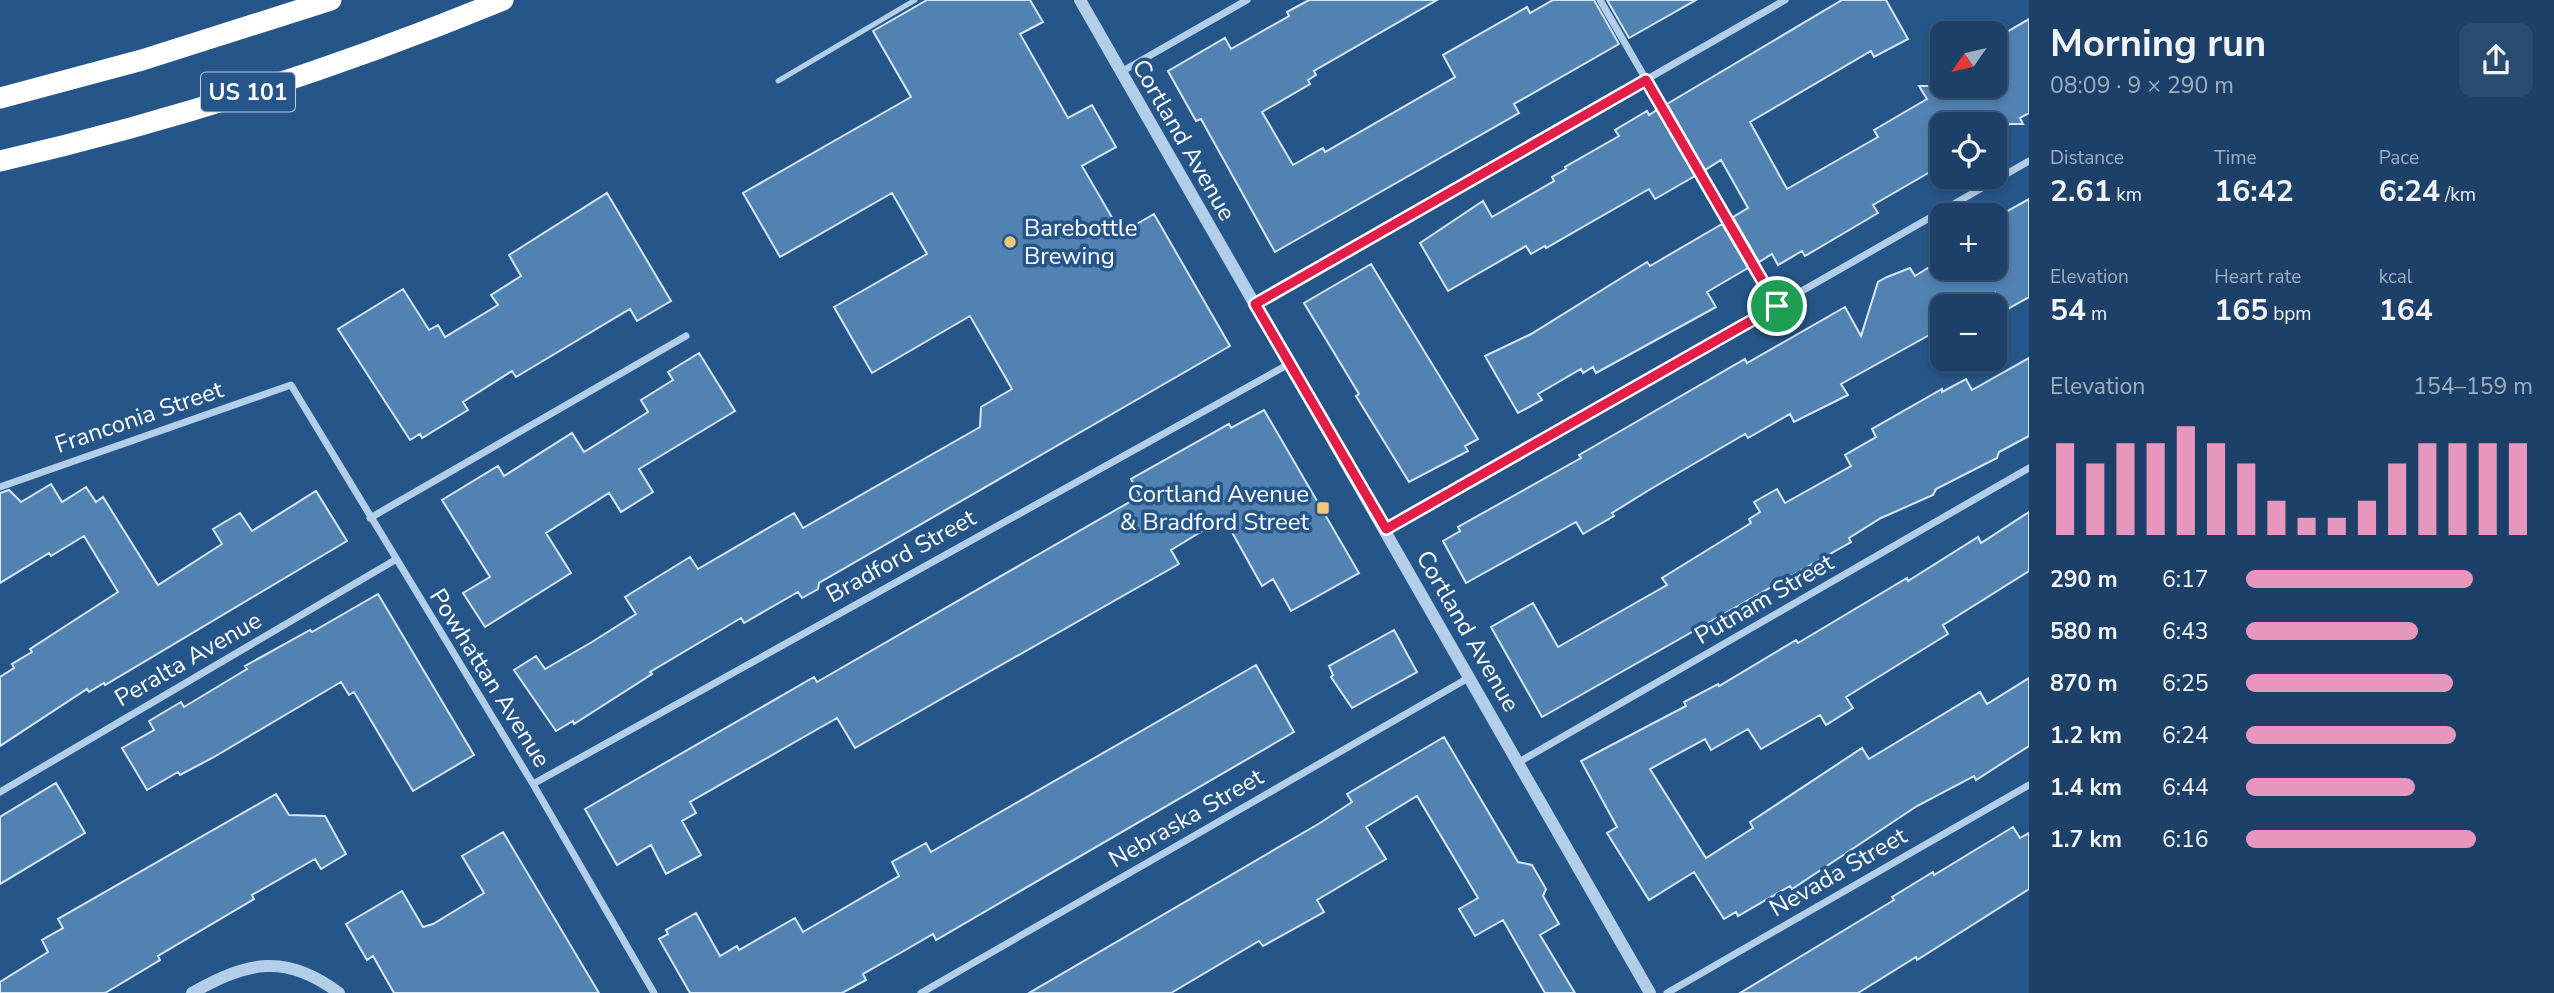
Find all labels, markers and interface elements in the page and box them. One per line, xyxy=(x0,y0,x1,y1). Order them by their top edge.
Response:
text: Morning run xyxy=(2050,18,2266,69)
north arrow xyxy=(1930,21,2007,98)
map controls xyxy=(1930,21,2007,371)
button: share xyxy=(2459,23,2533,97)
street label: Cortland Avenue xyxy=(1125,53,1243,227)
text: 08:09 · 9 × 290 m xyxy=(2050,70,2234,101)
road number: US 101 xyxy=(201,72,295,111)
button: locate xyxy=(1930,112,2007,189)
text: Distance xyxy=(2050,145,2124,171)
text: Time xyxy=(2214,145,2257,171)
text: Pace xyxy=(2379,145,2419,171)
text: 2.61 xyxy=(2050,171,2111,212)
text: 16:42 xyxy=(2214,171,2294,212)
text: 6:24 xyxy=(2379,171,2440,212)
text: km xyxy=(2111,182,2142,208)
text: /km xyxy=(2440,182,2476,208)
button: + xyxy=(1930,203,2007,280)
place label: Barebottle Brewing xyxy=(1024,212,1138,272)
marker: Barebottle Brewing xyxy=(1002,234,1018,250)
text: Elevation xyxy=(2050,264,2129,290)
text: Heart rate xyxy=(2214,264,2301,290)
text: kcal xyxy=(2379,264,2412,290)
pin xyxy=(1747,276,1807,336)
icon: arrive xyxy=(1758,287,1796,325)
text: 54 xyxy=(2050,290,2086,331)
text: 165 xyxy=(2214,290,2268,331)
text: 164 xyxy=(2379,290,2433,331)
button: − xyxy=(1930,294,2007,371)
text: m xyxy=(2086,301,2107,327)
text: bpm xyxy=(2268,301,2312,327)
text: Elevation xyxy=(2050,371,2145,402)
text: 154–159 m xyxy=(2413,371,2533,402)
street label: Franconia Street xyxy=(51,373,228,461)
place label: Cortland Avenue & Bradford Street xyxy=(1120,478,1310,538)
marker: Cortland Avenue & Bradford Street xyxy=(1315,500,1331,516)
street label: Bradford Street xyxy=(820,501,982,610)
street label: Cortland Avenue xyxy=(1409,544,1527,718)
street label: Putnam Street xyxy=(1689,546,1840,652)
text: 290 m xyxy=(2050,564,2118,595)
text: 6:17 xyxy=(2162,564,2209,595)
street label: Powhattan Avenue xyxy=(422,583,558,773)
street label: Peralta Avenue xyxy=(109,604,267,714)
text: 580 m xyxy=(2050,616,2118,647)
text: 6:43 xyxy=(2162,616,2209,647)
text: 870 m xyxy=(2050,668,2118,699)
text: 6:25 xyxy=(2162,668,2209,699)
text: 1.2 km xyxy=(2050,720,2122,751)
text: 6:24 xyxy=(2162,720,2209,751)
street label: Nebraska Street xyxy=(1103,760,1270,875)
text: 1.4 km xyxy=(2050,772,2122,803)
text: 6:44 xyxy=(2162,772,2209,803)
street label: Nevada Street xyxy=(1763,819,1913,924)
text: 1.7 km xyxy=(2050,824,2122,855)
text: 6:16 xyxy=(2162,824,2209,855)

